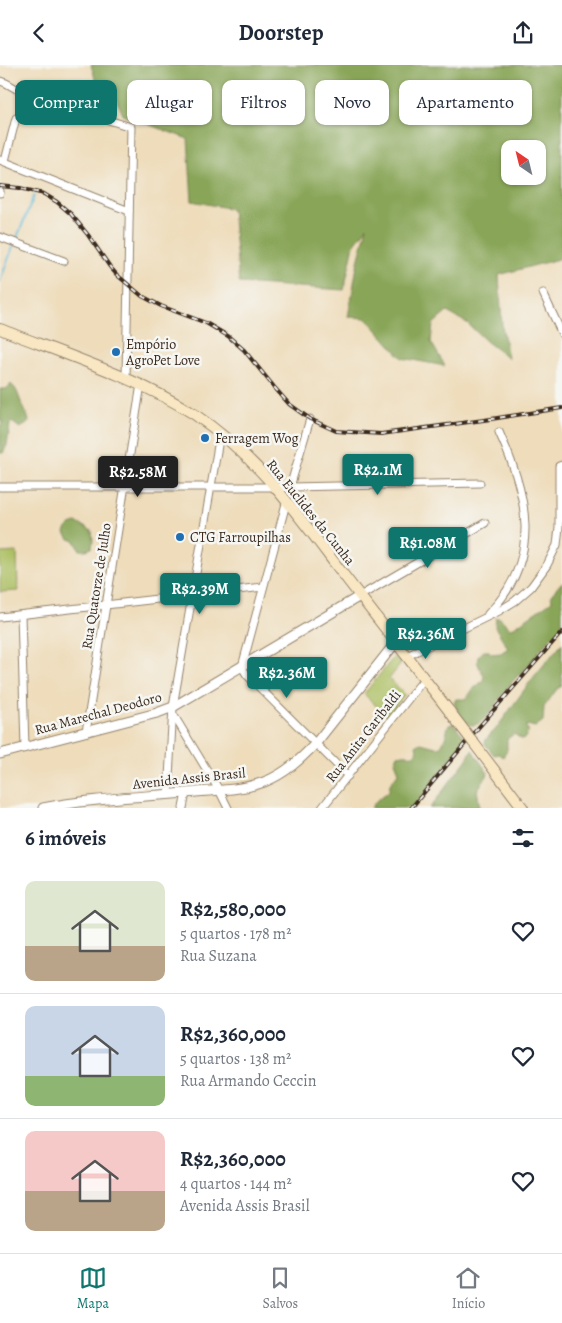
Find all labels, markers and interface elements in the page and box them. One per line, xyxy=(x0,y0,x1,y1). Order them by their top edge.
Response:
text: Doorstep xyxy=(238,18,324,48)
icon: back xyxy=(25,19,53,47)
icon: share xyxy=(509,19,537,47)
chip: Comprar xyxy=(15,80,117,125)
chip: Alugar xyxy=(127,80,212,125)
chip: Filtros xyxy=(222,80,305,125)
chip: Novo xyxy=(315,80,389,125)
chip: Apartamento xyxy=(399,80,532,125)
north arrow xyxy=(501,140,546,185)
map controls xyxy=(501,140,546,185)
place label: Empório AgroPet Love xyxy=(125,335,200,370)
marker: Empório AgroPet Love xyxy=(110,346,122,358)
place label: Ferragem Wog xyxy=(215,429,299,448)
marker: Ferragem Wog xyxy=(199,432,211,444)
pin: R$2.1M xyxy=(337,453,419,496)
pin: R$2.58M xyxy=(92,455,184,498)
street label: Rua Euclides da Cunha xyxy=(262,455,359,570)
text: R$2.1M xyxy=(353,459,403,481)
text: R$2.58M xyxy=(109,461,167,483)
street label: Rua Quatorze de Julho xyxy=(77,522,116,651)
pin: R$1.08M xyxy=(382,527,474,569)
place label: CTG Farroupilhas xyxy=(190,528,291,547)
marker: CTG Farroupilhas xyxy=(174,531,186,543)
text: R$1.08M xyxy=(399,532,457,554)
pin: R$2.39M xyxy=(154,573,246,615)
text: R$2.39M xyxy=(171,578,229,600)
pin: R$2.36M xyxy=(380,617,472,660)
text: R$2.36M xyxy=(397,623,455,645)
pin: R$2.36M xyxy=(241,657,333,699)
text: R$2.36M xyxy=(258,662,316,684)
street label: Rua Anita Garibaldi xyxy=(321,686,405,786)
street label: Rua Marechal Deodoro xyxy=(33,687,164,740)
street label: Avenida Assis Brasil xyxy=(131,763,247,794)
text: 6 imóveis xyxy=(25,824,106,852)
icon: filters xyxy=(509,824,537,852)
text: R$2,580,000 xyxy=(180,895,286,923)
icon: home xyxy=(65,901,125,961)
icon: heart xyxy=(509,917,537,945)
text: 5 quartos · 178 m² xyxy=(180,923,291,945)
text: Rua Suzana xyxy=(180,945,257,967)
text: R$2,360,000 xyxy=(180,1020,286,1048)
icon: home xyxy=(65,1026,125,1086)
icon: heart xyxy=(509,1042,537,1070)
text: 5 quartos · 138 m² xyxy=(180,1048,291,1070)
text: Rua Armando Ceccin xyxy=(180,1070,316,1092)
text: R$2,360,000 xyxy=(180,1145,286,1173)
icon: home xyxy=(65,1151,125,1211)
icon: heart xyxy=(509,1167,537,1195)
text: 4 quartos · 144 m² xyxy=(180,1173,292,1195)
text: Avenida Assis Brasil xyxy=(180,1195,310,1217)
tab: Mapa xyxy=(77,1264,109,1313)
tab: Salvos xyxy=(263,1264,298,1313)
tab: Início xyxy=(452,1264,485,1313)

